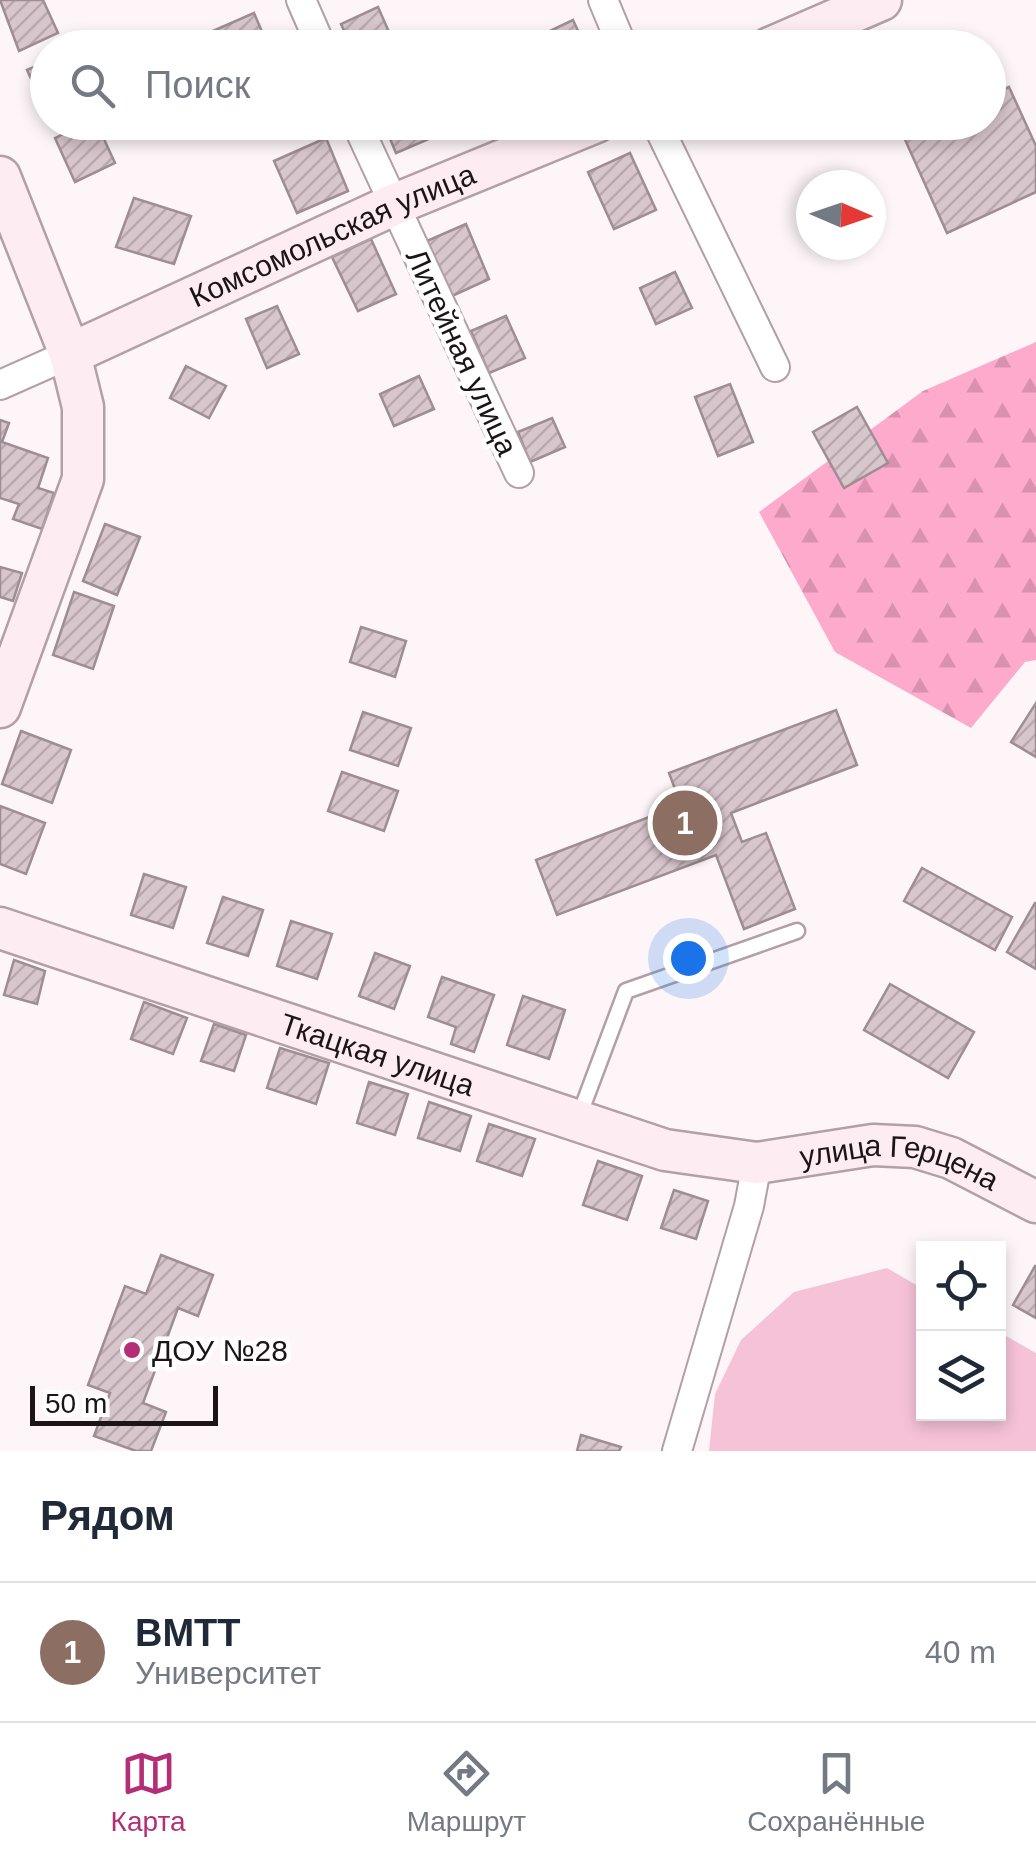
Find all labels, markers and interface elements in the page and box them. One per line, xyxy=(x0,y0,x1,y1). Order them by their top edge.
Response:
search box xyxy=(30,30,1006,140)
icon: search xyxy=(65,58,120,113)
text: Поиск xyxy=(145,64,250,106)
street label: Комсомольская улица xyxy=(184,157,480,313)
north arrow xyxy=(796,170,886,260)
street label: Литейная улица xyxy=(400,244,524,461)
pin: 1 xyxy=(652,786,718,860)
your location xyxy=(663,933,714,984)
street label: Ткацкая улица xyxy=(276,1006,479,1102)
street label: улица Герцена xyxy=(797,1128,1005,1197)
map controls xyxy=(916,1241,1006,1421)
button: locate xyxy=(916,1241,1006,1331)
button: layers xyxy=(916,1331,1006,1421)
place label: ДОУ №28 xyxy=(152,1334,288,1367)
marker: ДОУ №28 xyxy=(121,1339,143,1361)
scale bar xyxy=(30,1381,218,1426)
text: 50 m xyxy=(45,1388,107,1419)
text: Рядом xyxy=(40,1492,175,1539)
text: ВМТТ xyxy=(135,1612,241,1654)
text: 1 xyxy=(64,1634,81,1670)
text: 40 m xyxy=(925,1634,996,1670)
text: Университет xyxy=(135,1655,321,1691)
tab: Карта xyxy=(111,1746,186,1838)
tab: Маршрут xyxy=(407,1746,526,1838)
tab: Сохранённые xyxy=(747,1746,925,1838)

